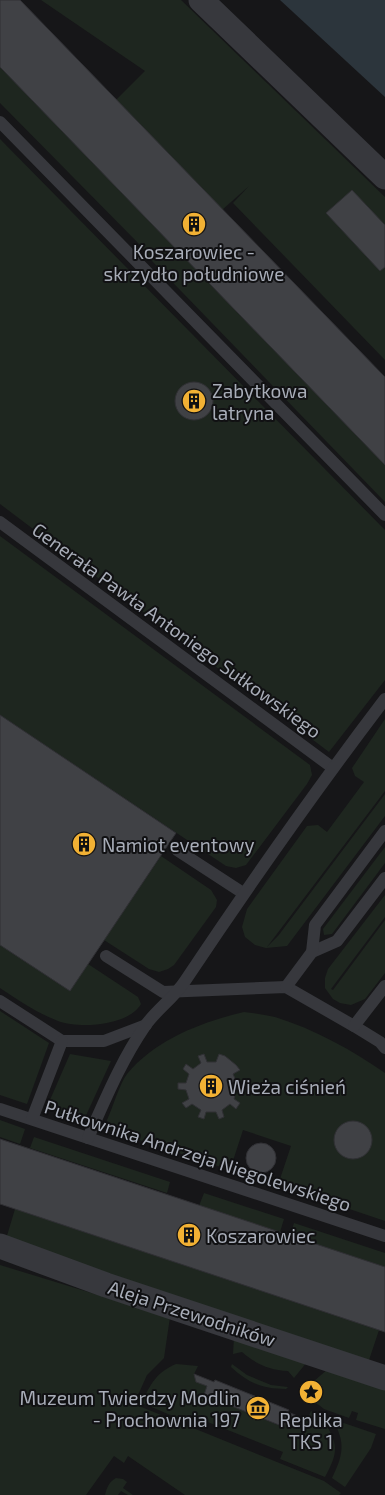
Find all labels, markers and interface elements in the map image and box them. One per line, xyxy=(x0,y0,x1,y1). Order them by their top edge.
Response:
building icon: Koszarowiec - skrzydło południowe xyxy=(181,211,207,237)
place label: Koszarowiec - skrzydło południowe xyxy=(104,240,284,285)
place label: Zabytkowa latryna xyxy=(212,379,307,424)
building icon: Zabytkowa latryna xyxy=(181,388,207,414)
street label: Generała Pawła Antoniego Sułkowskiego xyxy=(28,517,326,743)
building icon: Namiot eventowy xyxy=(71,831,97,857)
place label: Namiot eventowy xyxy=(102,833,254,856)
building icon: Wieża ciśnień xyxy=(198,1073,224,1099)
place label: Wieża ciśnień xyxy=(228,1075,346,1098)
street label: Pułkownika Andrzeja Niegolewskiego xyxy=(42,1094,354,1216)
building icon: Koszarowiec xyxy=(176,1222,202,1248)
place label: Koszarowiec xyxy=(206,1224,316,1247)
street label: Aleja Przewodników xyxy=(105,1275,279,1351)
place icon: Replika TKS 1 xyxy=(298,1379,324,1405)
place label: Muzeum Twierdzy Modlin - Prochownia 197 xyxy=(20,1386,240,1431)
museum icon: Muzeum Twierdzy Modlin - Prochownia 197 xyxy=(245,1395,271,1421)
place label: Replika TKS 1 xyxy=(279,1408,343,1453)

